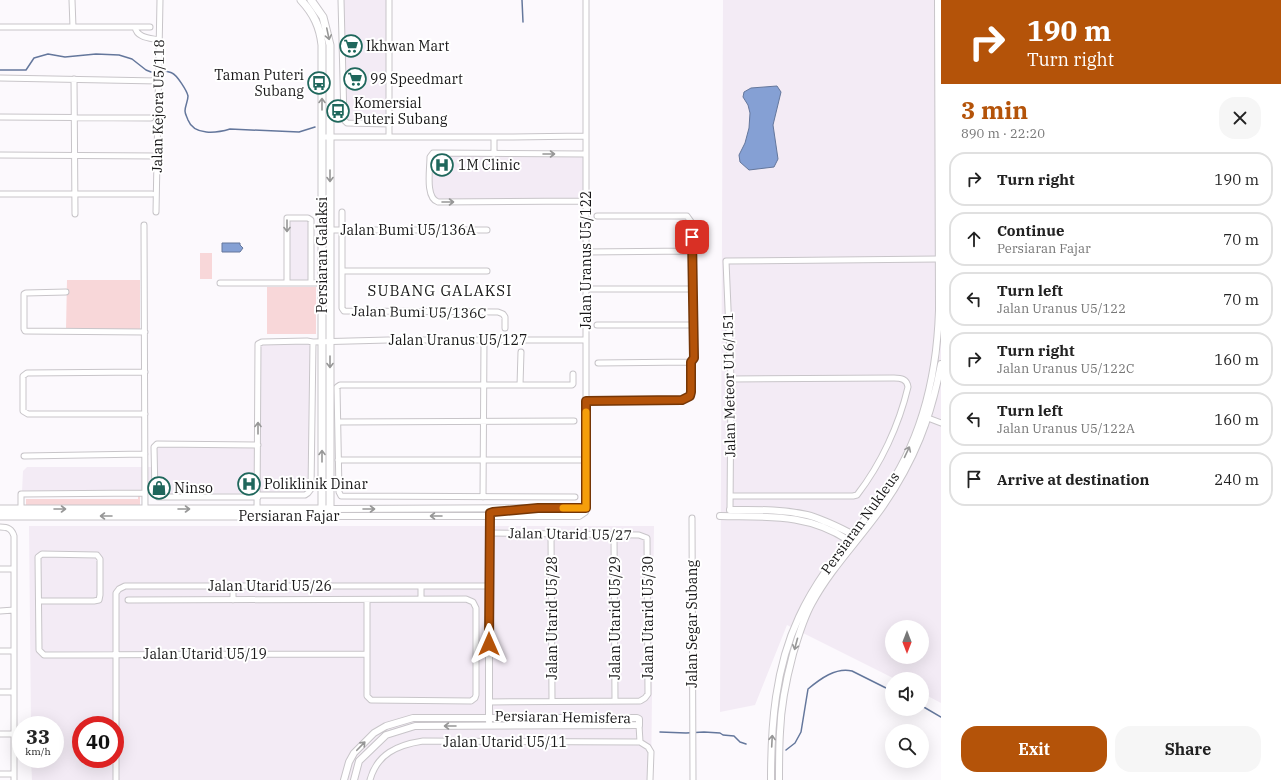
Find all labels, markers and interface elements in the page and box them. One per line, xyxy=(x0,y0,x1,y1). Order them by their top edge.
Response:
text: 190 m xyxy=(1027,12,1111,49)
icon: right xyxy=(961,16,1013,68)
one-way arrow xyxy=(325,27,333,40)
supermarket icon: Ikhwan Mart xyxy=(338,33,364,59)
place label: Ikhwan Mart xyxy=(366,37,449,55)
street label: Jalan Kejora U5/118 xyxy=(148,39,168,173)
text: Turn right xyxy=(1027,48,1114,71)
place label: Taman Puteri Subang xyxy=(214,66,304,100)
supermarket icon: 99 Speedmart xyxy=(342,66,368,92)
bus stop icon: Taman Puteri Subang xyxy=(306,70,332,96)
place label: 99 Speedmart xyxy=(370,70,463,88)
place label: Komersial Puteri Subang xyxy=(354,94,448,128)
text: 3 min xyxy=(961,94,1028,126)
button: close xyxy=(1219,97,1261,139)
one-way arrow xyxy=(318,98,326,111)
bus stop icon: Komersial Puteri Subang xyxy=(325,98,351,124)
text: 890 m · 22:20 xyxy=(961,125,1045,142)
one-way arrow xyxy=(542,150,555,158)
hospital icon: 1M Clinic xyxy=(429,152,455,178)
place label: 1M Clinic xyxy=(458,156,520,174)
icon: right xyxy=(963,168,985,190)
one-way arrow xyxy=(326,169,334,182)
text: Turn right xyxy=(997,170,1075,189)
text: 190 m xyxy=(1214,170,1259,189)
street label: Jalan Uranus U5/122 xyxy=(577,191,595,329)
street label: Persiaran Galaksi xyxy=(313,197,331,313)
one-way arrow xyxy=(441,198,454,206)
one-way arrow xyxy=(283,219,291,232)
pin xyxy=(675,220,709,254)
street label: Jalan Bumi U5/136A xyxy=(340,221,476,239)
text: Continue xyxy=(997,221,1064,240)
icon: arrive xyxy=(681,226,703,248)
icon: ahead xyxy=(963,228,985,250)
text: 70 m xyxy=(1223,230,1259,249)
text: Persiaran Fajar xyxy=(997,240,1091,257)
district label: SUBANG GALAKSI xyxy=(368,281,512,300)
text: Turn left xyxy=(997,281,1063,300)
icon: left xyxy=(963,288,985,310)
text: 70 m xyxy=(1223,290,1259,309)
text: Jalan Uranus U5/122 xyxy=(997,300,1126,317)
street label: Jalan Bumi U5/136C xyxy=(351,302,487,322)
street label: Jalan Meteor U16/151 xyxy=(719,312,739,458)
street label: Jalan Uranus U5/127 xyxy=(389,331,527,349)
text: Turn right xyxy=(997,341,1075,360)
icon: right xyxy=(963,348,985,370)
text: 160 m xyxy=(1214,350,1259,369)
one-way arrow xyxy=(326,355,334,368)
text: Jalan Uranus U5/122C xyxy=(997,360,1134,377)
text: Turn left xyxy=(997,401,1063,420)
icon: left xyxy=(963,408,985,430)
text: 160 m xyxy=(1214,410,1259,429)
text: Jalan Uranus U5/122A xyxy=(997,420,1135,437)
one-way arrow xyxy=(254,422,262,435)
one-way arrow xyxy=(904,446,911,458)
one-way arrow xyxy=(318,450,326,463)
street label: Persiaran Nukleus xyxy=(817,468,903,578)
icon: arrive xyxy=(963,468,985,490)
text: Arrive at destination xyxy=(997,470,1149,489)
text: 240 m xyxy=(1214,470,1259,489)
hospital icon: Poliklinik Dinar xyxy=(236,471,262,497)
shop icon: Ninso xyxy=(146,475,172,501)
place label: Poliklinik Dinar xyxy=(264,475,368,493)
place label: Ninso xyxy=(174,479,213,497)
one-way arrow xyxy=(53,505,66,513)
one-way arrow xyxy=(177,505,190,513)
one-way arrow xyxy=(362,505,375,513)
street label: Persiaran Fajar xyxy=(238,507,340,525)
one-way arrow xyxy=(100,512,113,520)
one-way arrow xyxy=(430,512,443,520)
street label: Jalan Utarid U5/27 xyxy=(508,524,632,544)
street label: Jalan Utarid U5/28 xyxy=(543,556,561,680)
street label: Jalan Utarid U5/29 xyxy=(606,556,624,680)
street label: Jalan Utarid U5/30 xyxy=(639,556,657,680)
street label: Jalan Segar Subang xyxy=(683,560,701,688)
street label: Jalan Utarid U5/26 xyxy=(208,577,332,595)
north arrow xyxy=(885,620,929,664)
map controls xyxy=(885,620,929,768)
position arrow xyxy=(468,623,510,665)
one-way arrow xyxy=(792,637,799,650)
street label: Jalan Utarid U5/19 xyxy=(143,645,267,663)
button: sound xyxy=(885,672,929,716)
street label: Persiaran Hemisfera xyxy=(495,707,632,727)
speed limit sign: 40 xyxy=(72,716,124,768)
one-way arrow xyxy=(444,722,457,730)
text: 33 xyxy=(26,723,50,750)
button: search xyxy=(885,724,929,768)
button: Exit xyxy=(961,726,1107,772)
button: Share xyxy=(1115,726,1261,772)
street label: Jalan Utarid U5/11 xyxy=(443,733,567,751)
one-way arrow xyxy=(768,735,775,748)
one-way arrow xyxy=(357,741,366,751)
text: km/h xyxy=(25,745,51,758)

